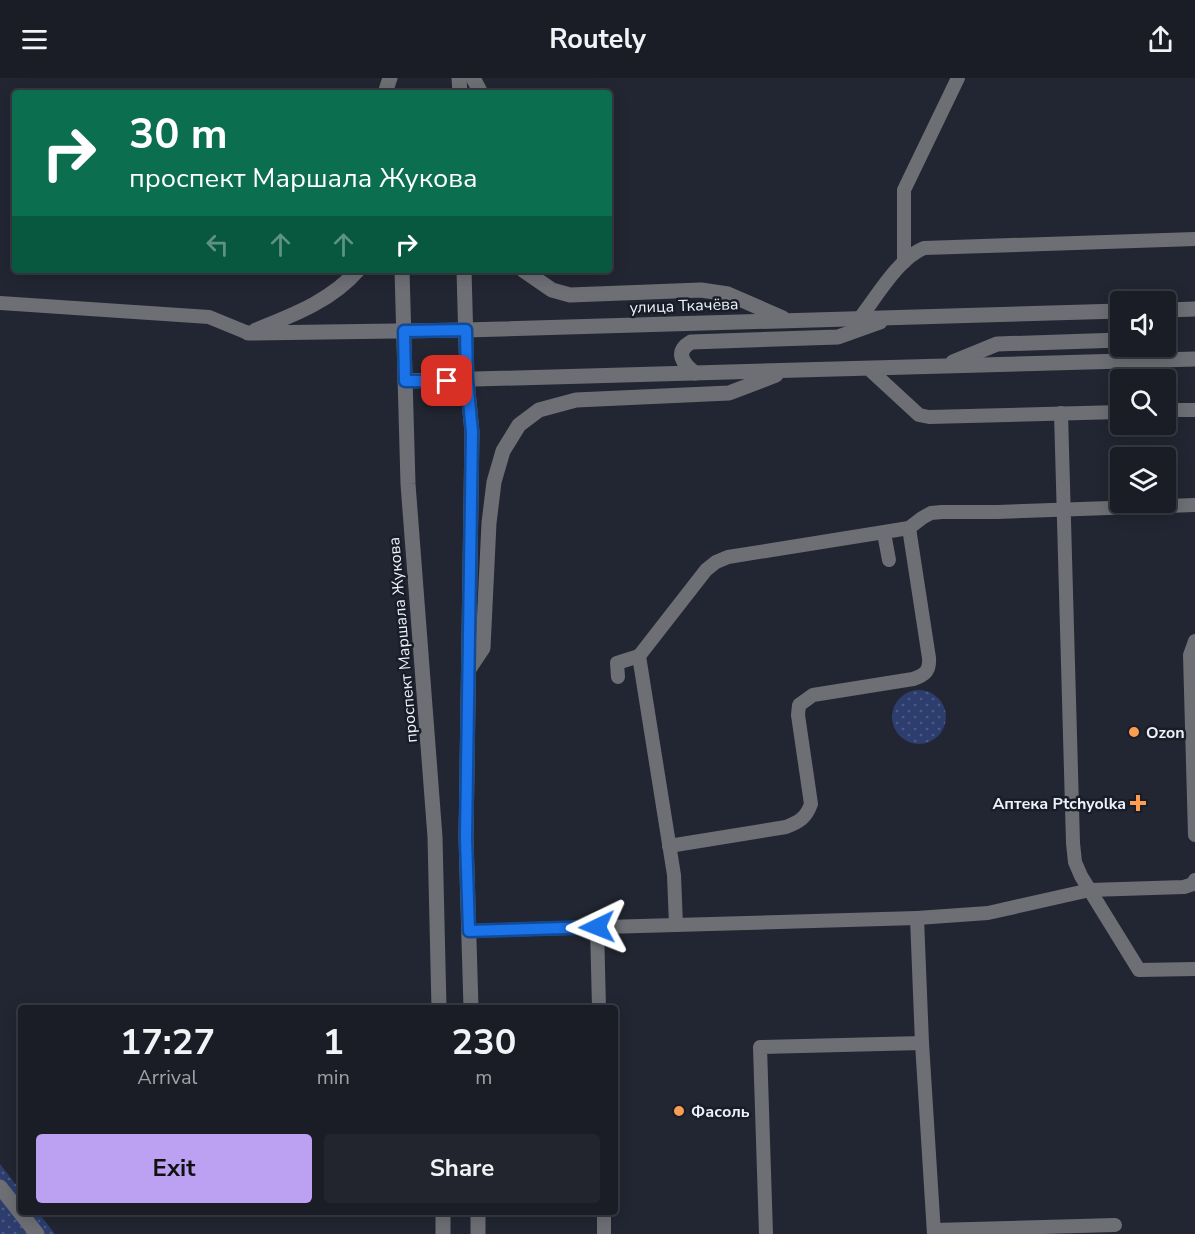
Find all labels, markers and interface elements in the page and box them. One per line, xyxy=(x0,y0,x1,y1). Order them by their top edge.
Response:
text: Routely xyxy=(549,21,646,58)
icon: menu xyxy=(18,23,51,56)
icon: share xyxy=(1144,23,1177,56)
text: 30 m xyxy=(129,106,228,163)
icon: right xyxy=(30,114,108,192)
text: проспект Маршала Жукова xyxy=(129,160,478,197)
icon: left xyxy=(201,228,234,261)
icon: ahead xyxy=(264,228,297,261)
icon: ahead xyxy=(327,228,360,261)
icon: right xyxy=(390,228,423,261)
map controls xyxy=(1110,291,1176,513)
button: sound xyxy=(1110,291,1176,357)
street label: улица Ткачёва xyxy=(629,293,739,319)
pin xyxy=(421,355,472,406)
icon: arrive xyxy=(430,364,463,397)
button: search xyxy=(1110,369,1176,435)
button: layers xyxy=(1110,447,1176,513)
street label: проспект Маршала Жукова xyxy=(383,536,423,744)
place label: Ozon xyxy=(1146,722,1185,744)
marker: Ozon xyxy=(1127,725,1141,739)
place label: Аптека Ptchyolka xyxy=(992,793,1126,815)
marker: Аптека Ptchyolka xyxy=(1131,796,1145,810)
position arrow xyxy=(565,895,629,959)
text: 17:27 xyxy=(120,1018,215,1067)
text: 1 xyxy=(322,1018,344,1067)
text: 230 xyxy=(451,1018,516,1067)
text: Arrival xyxy=(137,1064,197,1091)
text: min xyxy=(317,1064,350,1091)
text: m xyxy=(475,1064,492,1091)
place label: Фасоль xyxy=(691,1101,750,1123)
marker: Фасоль xyxy=(672,1104,686,1118)
button: Exit xyxy=(36,1134,312,1203)
button: Share xyxy=(324,1134,600,1203)

